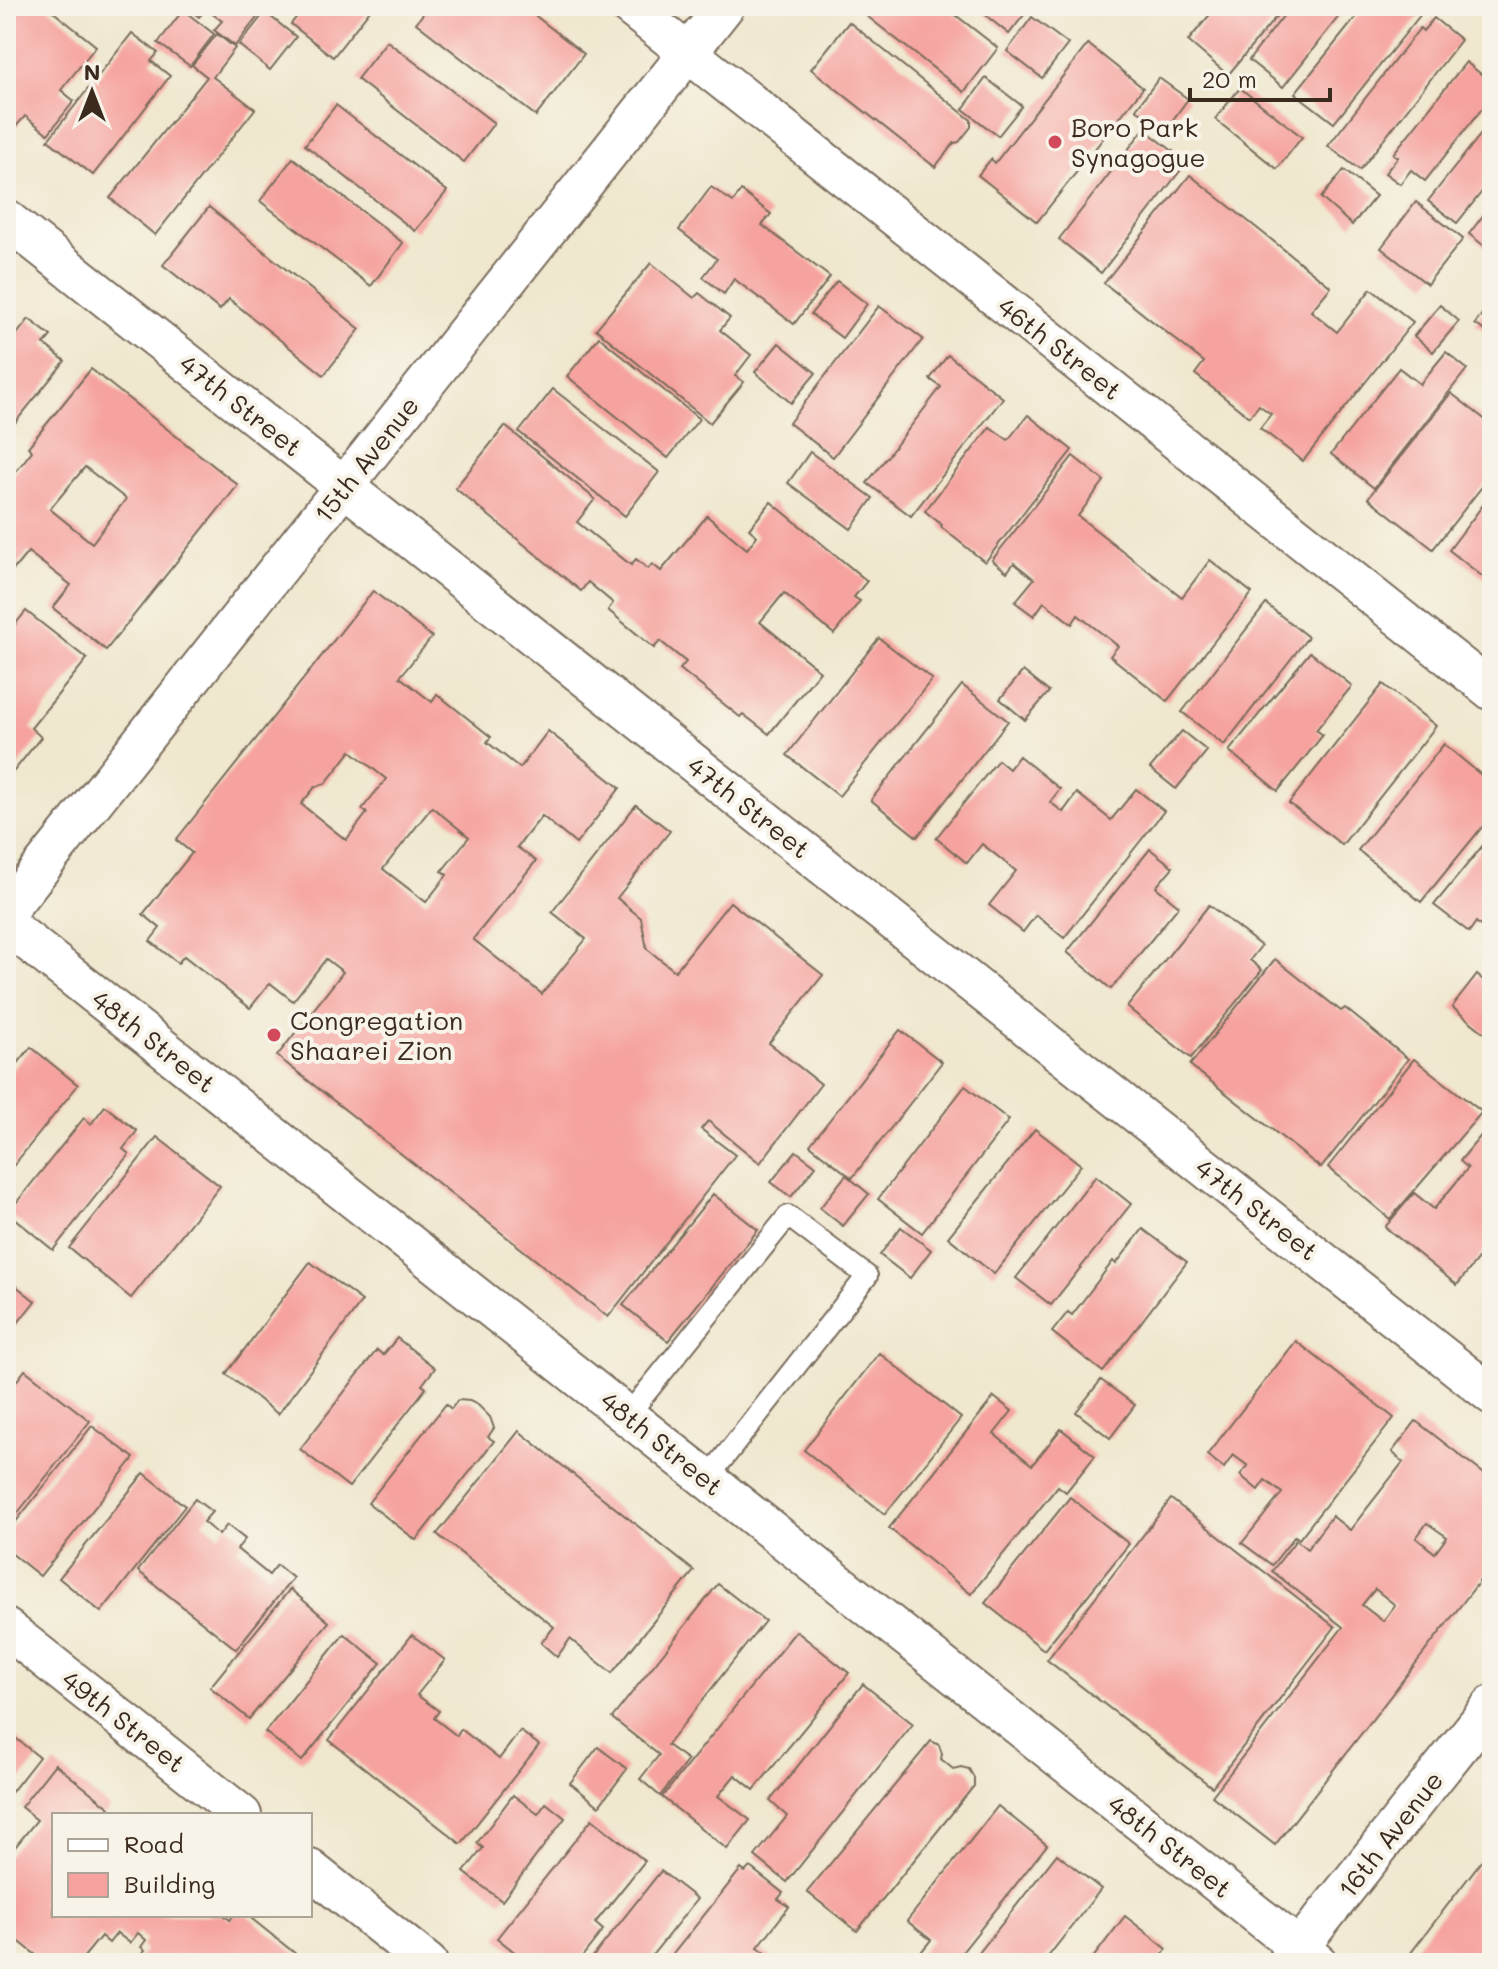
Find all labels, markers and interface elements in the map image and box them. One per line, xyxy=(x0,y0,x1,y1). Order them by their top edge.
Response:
north arrow xyxy=(52,52,132,132)
scale bar xyxy=(1190,52,1330,102)
text: N xyxy=(84,57,100,86)
text: 20 m xyxy=(1202,63,1257,94)
place label: Boro Park Synagogue xyxy=(1071,110,1206,174)
marker: Boro Park Synagogue xyxy=(1046,133,1064,151)
street label: 46th Street xyxy=(991,289,1129,407)
street label: 47th Street xyxy=(173,346,309,464)
street label: 15th Avenue xyxy=(306,389,426,529)
street label: 47th Street xyxy=(681,748,817,866)
street label: 48th Street xyxy=(85,982,223,1100)
place label: Congregation Shaarei Zion xyxy=(290,1003,463,1067)
marker: Congregation Shaarei Zion xyxy=(265,1026,283,1044)
street label: 47th Street xyxy=(1189,1150,1325,1268)
street label: 48th Street xyxy=(594,1383,730,1503)
street label: 49th Street xyxy=(55,1662,193,1780)
street label: 16th Avenue xyxy=(1330,1764,1450,1904)
street label: 48th Street xyxy=(1101,1787,1239,1905)
legend xyxy=(52,1813,312,1917)
text: Road xyxy=(124,1828,184,1859)
text: Building xyxy=(124,1868,215,1899)

